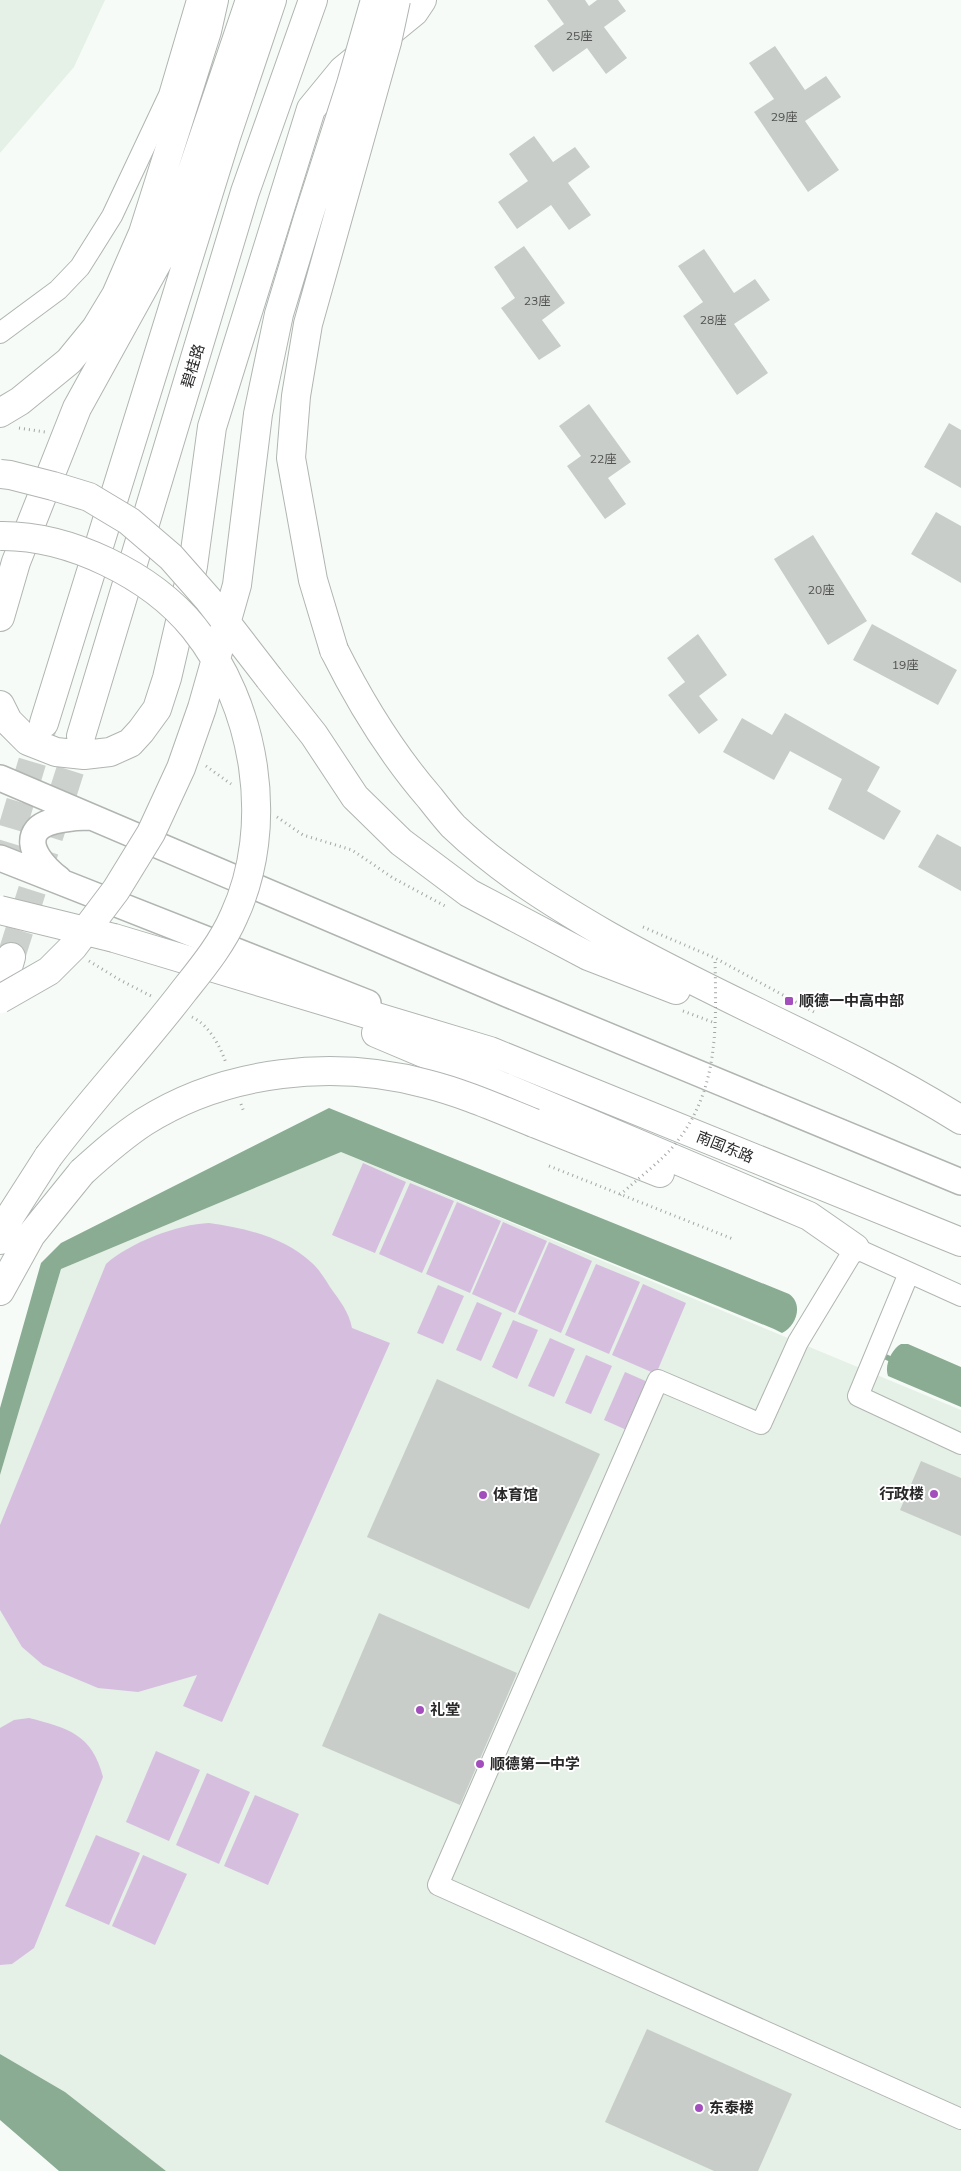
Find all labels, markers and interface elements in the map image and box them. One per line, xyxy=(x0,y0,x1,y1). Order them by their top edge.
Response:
house number: 25座 xyxy=(566,28,592,43)
house number: 29座 xyxy=(771,109,797,124)
house number: 23座 xyxy=(524,293,550,308)
house number: 28座 xyxy=(700,312,726,327)
street label: 碧桂路 xyxy=(177,342,208,390)
house number: 22座 xyxy=(590,451,616,466)
house number: 20座 xyxy=(808,582,834,597)
house number: 19座 xyxy=(892,657,918,672)
place label: 顺德一中高中部 xyxy=(799,991,904,1010)
marker: 顺德一中高中部 xyxy=(783,995,795,1007)
street label: 南国东路 xyxy=(694,1126,757,1167)
place label: 行政楼 xyxy=(879,1484,924,1503)
place label: 体育馆 xyxy=(493,1485,538,1504)
marker: 行政楼 xyxy=(928,1488,940,1500)
marker: 体育馆 xyxy=(477,1489,489,1501)
place label: 礼堂 xyxy=(430,1700,460,1719)
marker: 礼堂 xyxy=(414,1704,426,1716)
place label: 顺德第一中学 xyxy=(490,1754,580,1773)
marker: 顺德第一中学 xyxy=(474,1758,486,1770)
place label: 东泰楼 xyxy=(709,2098,754,2117)
marker: 东泰楼 xyxy=(693,2102,705,2114)

